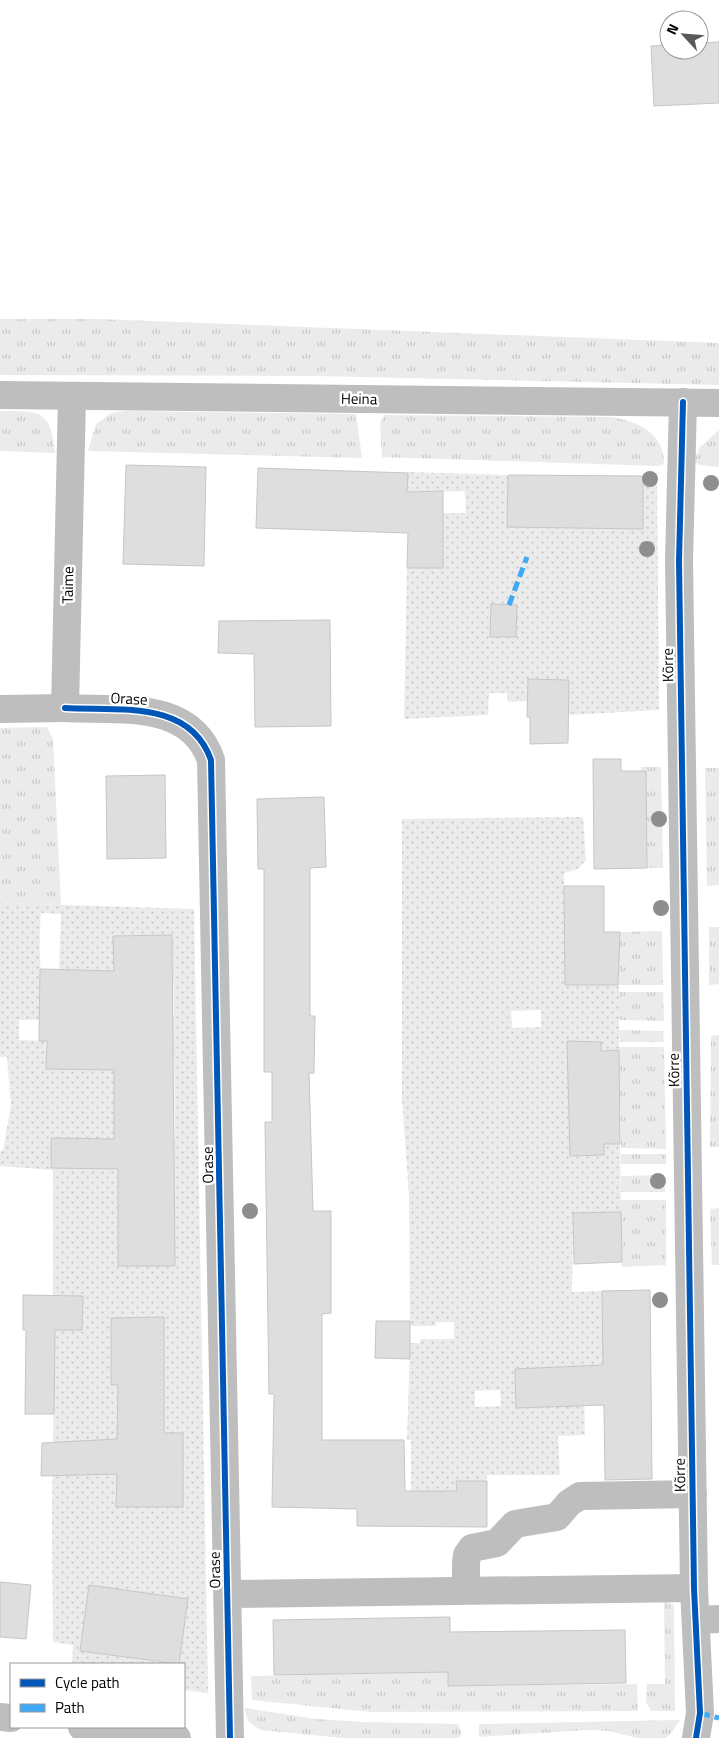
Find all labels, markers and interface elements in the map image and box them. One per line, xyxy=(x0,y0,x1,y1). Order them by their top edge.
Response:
north arrow xyxy=(659,10,709,60)
text: N xyxy=(660,20,683,38)
street label: Heina xyxy=(341,387,378,410)
street label: Taime xyxy=(56,566,79,604)
street label: Kõrre xyxy=(656,648,679,682)
street label: Orase xyxy=(110,686,148,711)
street label: Kõrre xyxy=(662,1053,685,1087)
street label: Orase xyxy=(196,1146,219,1184)
street label: Kõrre xyxy=(668,1458,691,1492)
street label: Orase xyxy=(203,1551,226,1589)
legend xyxy=(10,1663,185,1728)
text: Cycle path xyxy=(55,1671,120,1694)
text: Path xyxy=(55,1696,85,1719)

